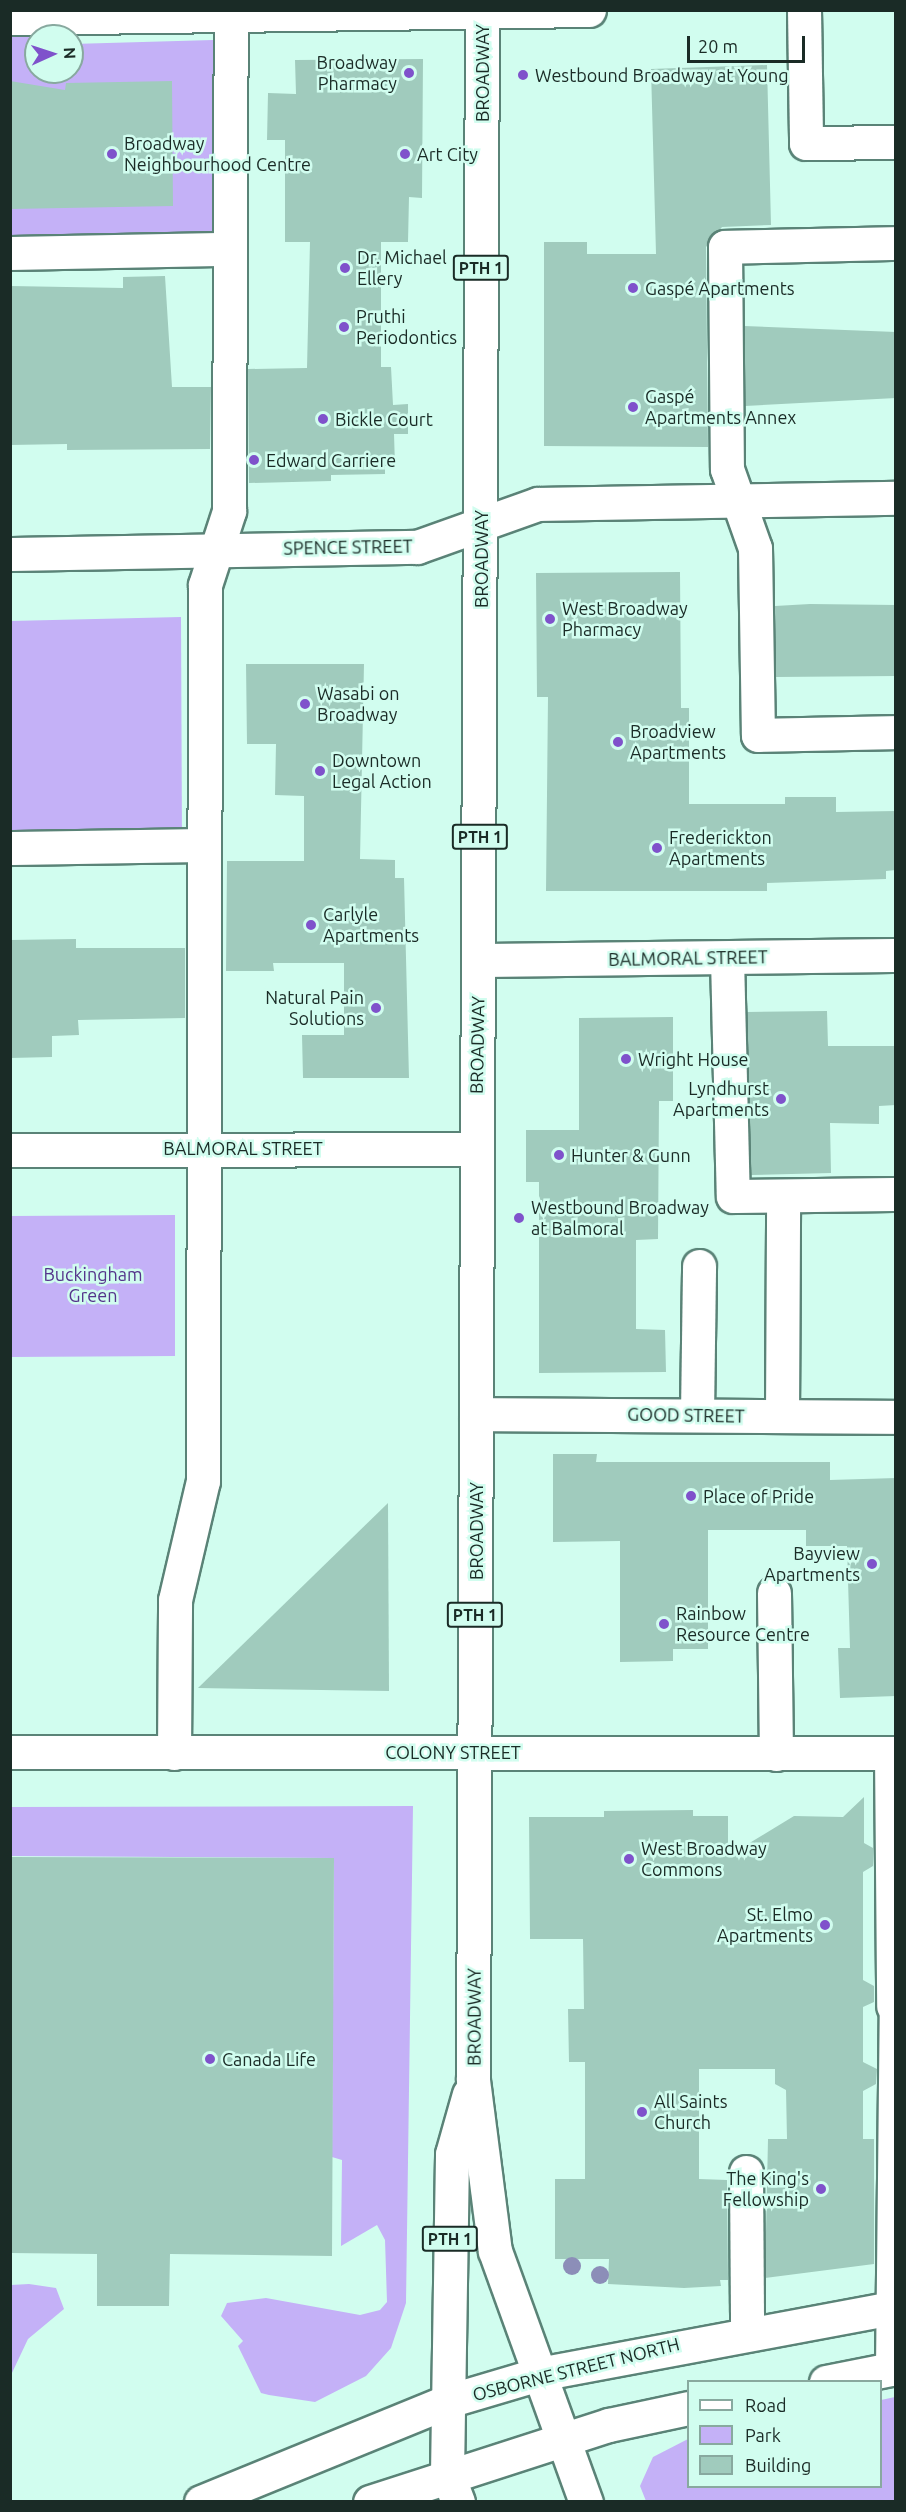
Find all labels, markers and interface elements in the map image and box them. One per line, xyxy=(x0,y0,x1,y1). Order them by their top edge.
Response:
north arrow xyxy=(24,24,84,84)
street label: BROADWAY xyxy=(471,24,493,122)
scale bar xyxy=(690,24,808,62)
text: 20 m xyxy=(698,36,738,56)
text: N xyxy=(61,47,79,60)
place label: Broadway Pharmacy xyxy=(317,52,397,94)
place label: Westbound Broadway at Young xyxy=(535,64,789,86)
marker: Broadway Pharmacy xyxy=(402,66,416,80)
marker: Westbound Broadway at Young xyxy=(516,68,530,82)
place label: Broadway Neighbourhood Centre xyxy=(124,133,311,176)
place label: Art City xyxy=(417,143,478,165)
marker: Broadway Neighbourhood Centre xyxy=(105,147,119,161)
marker: Art City xyxy=(398,147,412,161)
place label: Dr. Michael Ellery xyxy=(357,247,447,290)
road number: PTH 1 xyxy=(452,255,510,281)
marker: Dr. Michael Ellery xyxy=(338,261,352,275)
place label: Gaspé Apartments xyxy=(645,277,795,299)
marker: Gaspé Apartments xyxy=(626,281,640,295)
place label: Pruthi Periodontics xyxy=(356,306,457,348)
marker: Pruthi Periodontics xyxy=(337,320,351,334)
place label: Gaspé Apartments Annex xyxy=(645,386,796,428)
marker: Gaspé Apartments Annex xyxy=(626,400,640,414)
place label: Bickle Court xyxy=(335,408,433,430)
marker: Bickle Court xyxy=(316,412,330,426)
place label: Edward Carriere xyxy=(266,449,396,471)
marker: Edward Carriere xyxy=(247,453,261,467)
street label: BROADWAY xyxy=(470,510,492,608)
street label: SPENCE STREET xyxy=(283,535,413,559)
place label: West Broadway Pharmacy xyxy=(562,598,688,640)
marker: West Broadway Pharmacy xyxy=(543,612,557,626)
place label: Wasabi on Broadway xyxy=(317,683,399,726)
marker: Wasabi on Broadway xyxy=(298,697,312,711)
place label: Broadview Apartments xyxy=(630,721,726,764)
marker: Broadview Apartments xyxy=(611,735,625,749)
place label: Downtown Legal Action xyxy=(332,750,432,792)
marker: Downtown Legal Action xyxy=(313,764,327,778)
road number: PTH 1 xyxy=(452,824,508,850)
place label: Frederickton Apartments xyxy=(669,827,772,870)
marker: Frederickton Apartments xyxy=(650,841,664,855)
place label: Carlyle Apartments xyxy=(323,904,419,946)
marker: Carlyle Apartments xyxy=(304,918,318,932)
street label: BALMORAL STREET xyxy=(608,946,768,970)
place label: Natural Pain Solutions xyxy=(265,987,364,1030)
street label: BROADWAY xyxy=(465,996,489,1094)
marker: Natural Pain Solutions xyxy=(369,1001,383,1015)
place label: Wright House xyxy=(638,1048,749,1070)
marker: Wright House xyxy=(619,1052,633,1066)
place label: Lyndhurst Apartments xyxy=(673,1078,769,1120)
marker: Lyndhurst Apartments xyxy=(774,1092,788,1106)
street label: BALMORAL STREET xyxy=(163,1137,323,1159)
place label: Hunter & Gunn xyxy=(571,1144,691,1166)
marker: Hunter & Gunn xyxy=(552,1148,566,1162)
place label: Westbound Broadway at Balmoral xyxy=(531,1197,709,1240)
marker: Westbound Broadway at Balmoral xyxy=(512,1211,526,1225)
park label: Buckingham Green xyxy=(43,1264,143,1306)
street label: GOOD STREET xyxy=(627,1403,745,1427)
street label: BROADWAY xyxy=(465,1482,487,1580)
place label: Place of Pride xyxy=(703,1485,814,1507)
marker: Place of Pride xyxy=(684,1489,698,1503)
place label: Bayview Apartments xyxy=(764,1543,860,1586)
marker: Bayview Apartments xyxy=(865,1557,879,1571)
road number: PTH 1 xyxy=(446,1602,504,1628)
place label: Rainbow Resource Centre xyxy=(676,1603,810,1646)
marker: Rainbow Resource Centre xyxy=(657,1617,671,1631)
street label: COLONY STREET xyxy=(385,1741,521,1763)
place label: West Broadway Commons xyxy=(641,1838,767,1880)
marker: West Broadway Commons xyxy=(622,1852,636,1866)
place label: St. Elmo Apartments xyxy=(717,1904,813,1946)
marker: St. Elmo Apartments xyxy=(818,1918,832,1932)
street label: BROADWAY xyxy=(463,1968,485,2066)
place label: Canada Life xyxy=(222,2048,316,2070)
marker: Canada Life xyxy=(203,2052,217,2066)
place label: All Saints Church xyxy=(654,2091,727,2134)
marker: All Saints Church xyxy=(635,2105,649,2119)
place label: The King's Fellowship xyxy=(723,2168,809,2210)
marker: The King's Fellowship xyxy=(814,2182,828,2196)
road number: PTH 1 xyxy=(422,2226,478,2252)
street label: OSBORNE STREET NORTH xyxy=(470,2333,682,2405)
legend xyxy=(687,2380,882,2488)
text: Road xyxy=(745,2395,787,2415)
text: Park xyxy=(745,2425,781,2445)
text: Building xyxy=(745,2455,811,2475)

